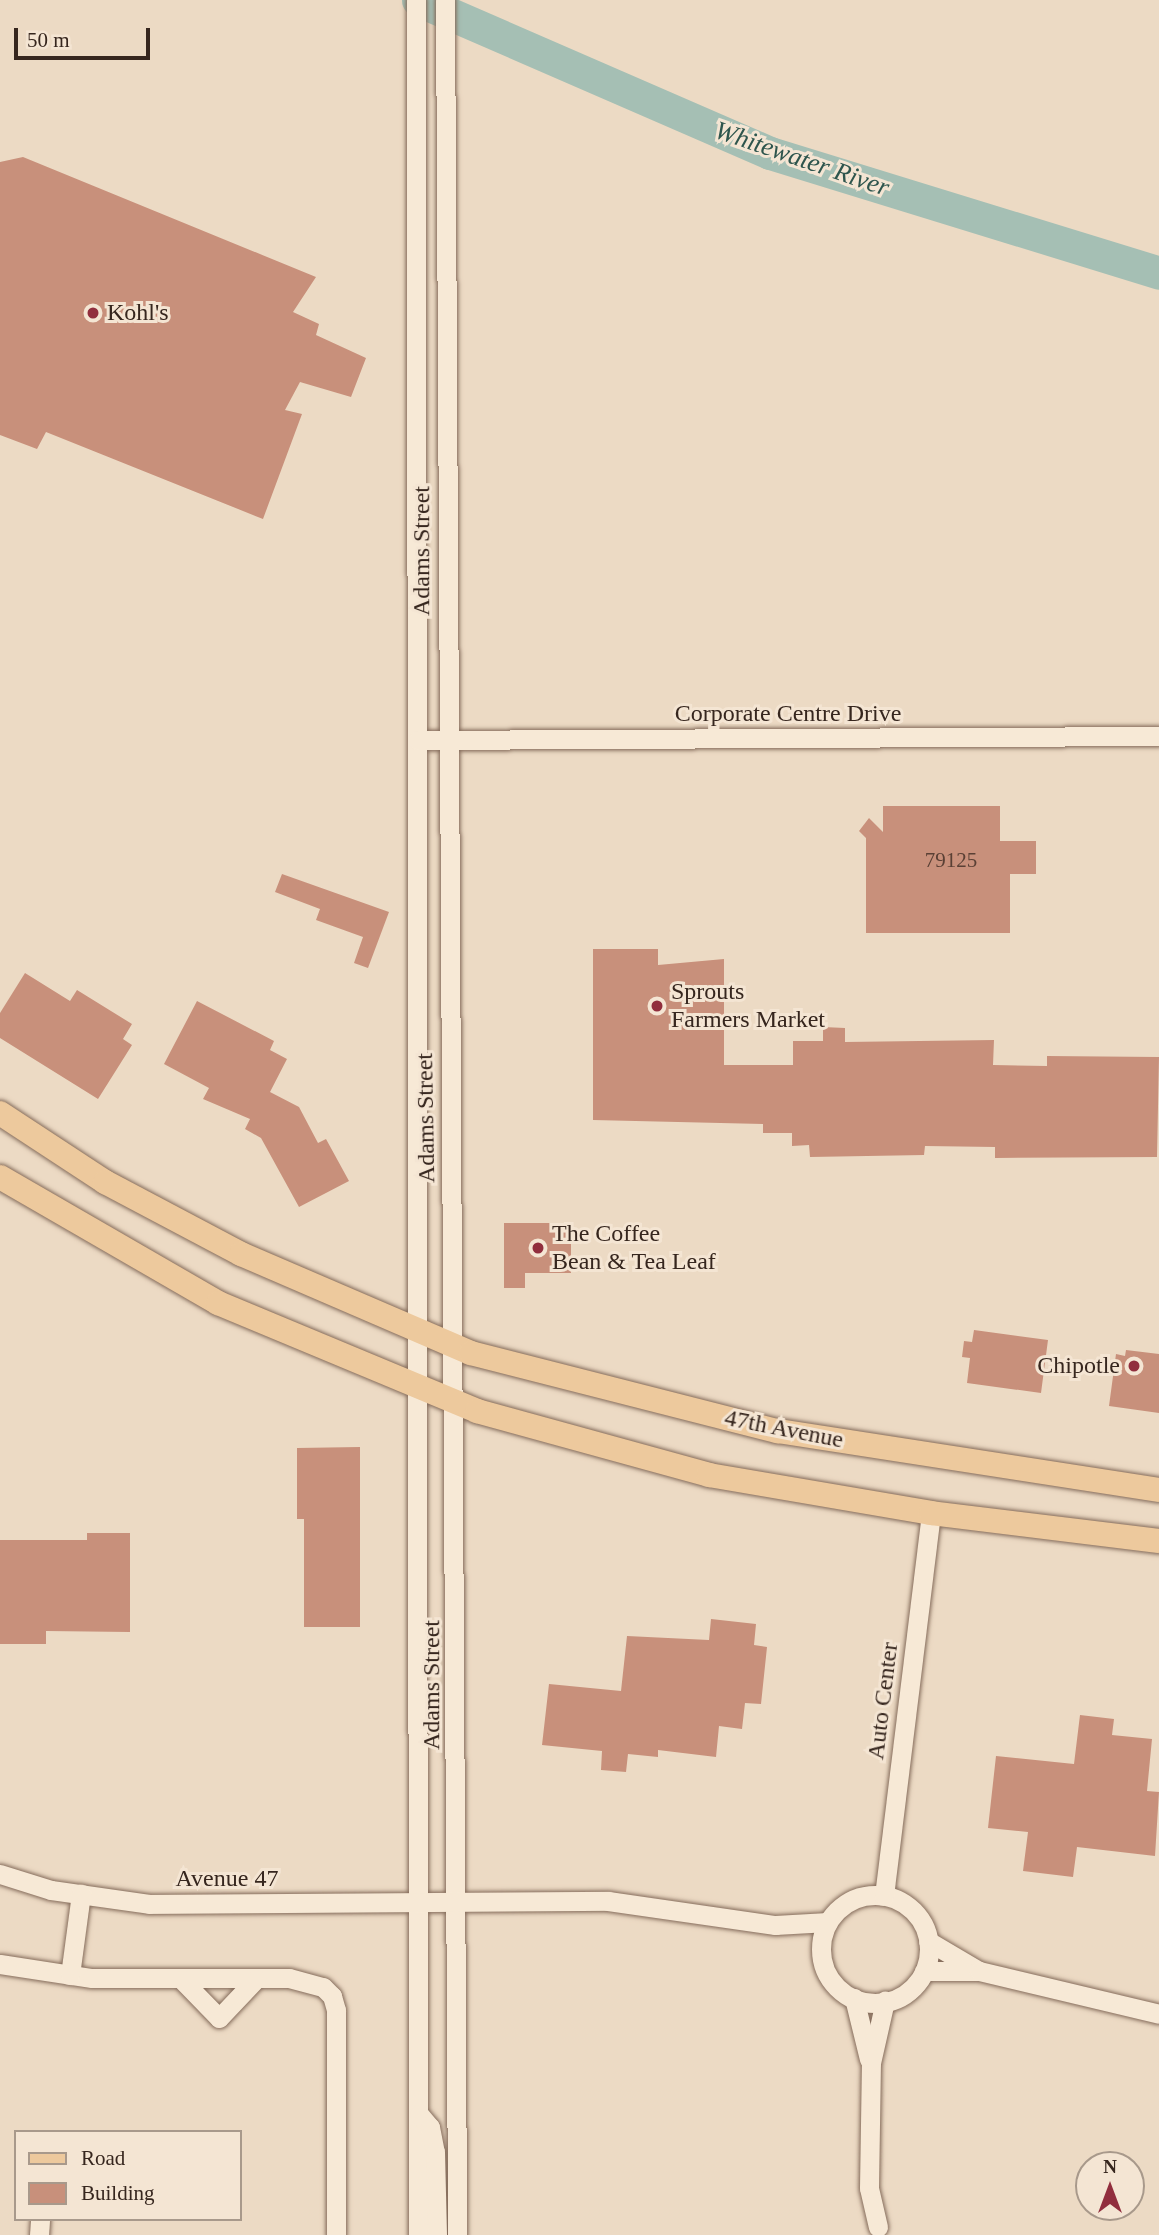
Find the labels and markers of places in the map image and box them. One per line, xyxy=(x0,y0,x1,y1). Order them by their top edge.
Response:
place label: Kohl's xyxy=(107,299,169,327)
marker: Kohl's xyxy=(85,305,101,321)
place label: Sprouts Farmers Market xyxy=(671,978,825,1034)
marker: Sprouts Farmers Market xyxy=(649,998,665,1014)
place label: The Coffee Bean & Tea Leaf xyxy=(552,1220,716,1276)
marker: The Coffee Bean & Tea Leaf xyxy=(530,1240,546,1256)
place label: Chipotle xyxy=(1037,1352,1120,1380)
marker: Chipotle xyxy=(1126,1358,1142,1374)

